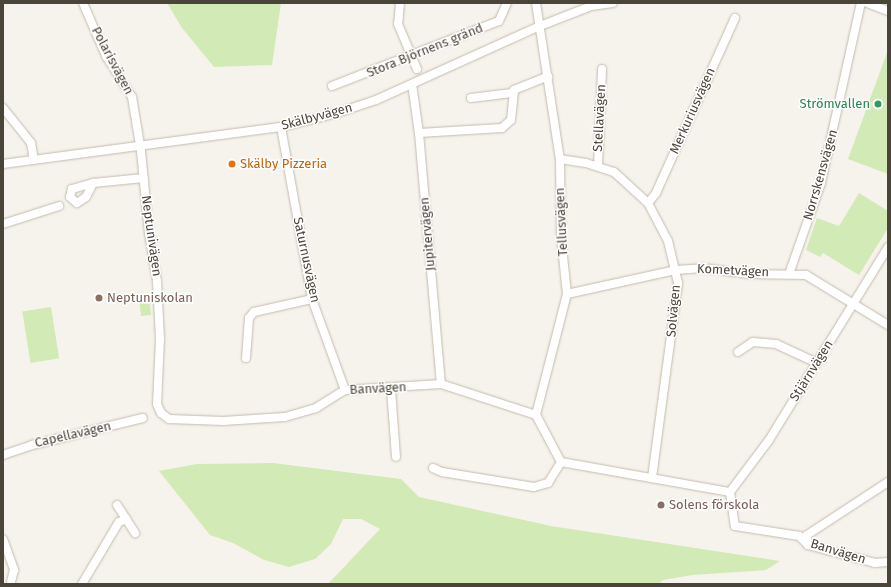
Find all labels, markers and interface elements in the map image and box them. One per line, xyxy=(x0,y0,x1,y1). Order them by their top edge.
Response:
street label: Stora Björnens gränd xyxy=(365,21,485,81)
street label: Polarisvägen xyxy=(88,24,136,98)
street label: Merkuriusvägen xyxy=(667,65,719,157)
street label: Stellavägen xyxy=(590,84,610,152)
place label: Strömvallen xyxy=(800,96,870,112)
marker: Strömvallen xyxy=(873,99,883,109)
street label: Skälbyvägen xyxy=(280,100,354,134)
street label: Norrskensvägen xyxy=(801,128,841,222)
place label: Skälby Pizzeria xyxy=(240,156,327,172)
marker: Skälby Pizzeria xyxy=(227,159,237,169)
street label: Tellusvägen xyxy=(552,187,572,257)
street label: Neptunivägen xyxy=(138,195,164,277)
street label: Jupitervägen xyxy=(417,197,439,271)
street label: Saturnusvägen xyxy=(289,216,323,304)
street label: Kometvägen xyxy=(696,261,770,281)
street label: Solvägen xyxy=(664,284,684,338)
place label: Neptuniskolan xyxy=(107,290,193,306)
marker: Neptuniskolan xyxy=(94,293,104,303)
street label: Stjärnvägen xyxy=(787,337,837,405)
street label: Banvägen xyxy=(349,380,407,398)
street label: Capellavägen xyxy=(33,419,113,451)
place label: Solens förskola xyxy=(669,497,759,513)
marker: Solens förskola xyxy=(656,500,666,510)
street label: Banvägen xyxy=(809,536,867,568)

